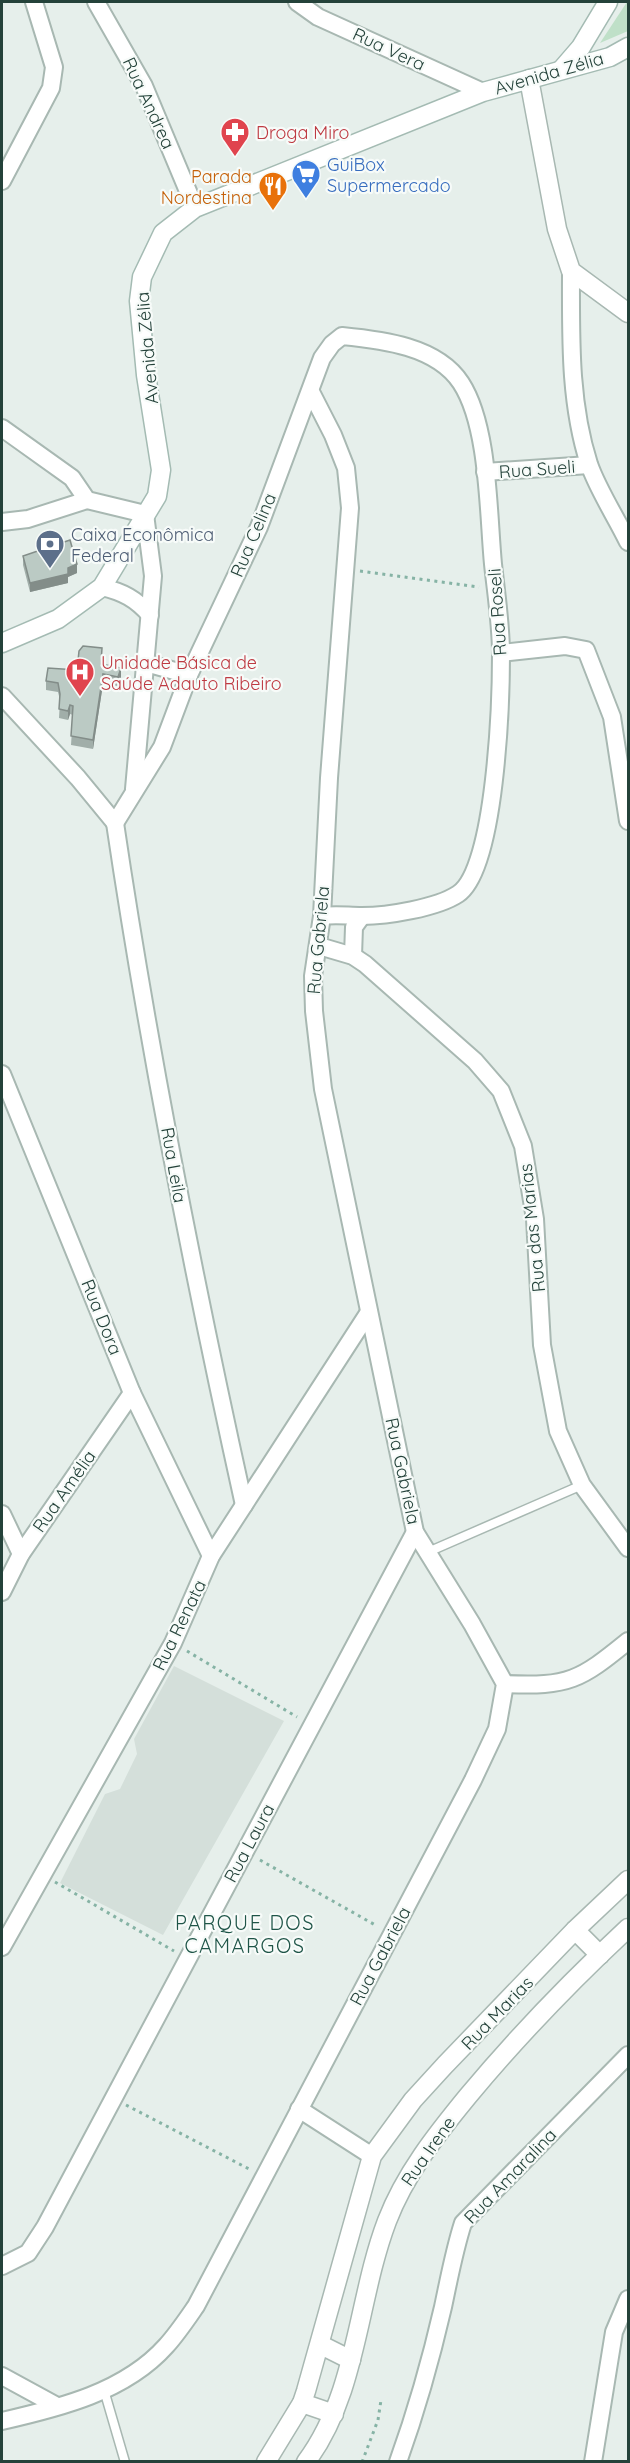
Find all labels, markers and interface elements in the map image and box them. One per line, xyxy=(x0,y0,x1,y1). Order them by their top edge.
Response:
street label: Rua Vera xyxy=(349,22,429,76)
street label: Avenida Zélia xyxy=(492,46,606,100)
street label: Rua Andrea xyxy=(118,53,180,153)
pharmacy icon: Droga Miro xyxy=(219,116,251,158)
place label: Droga Miro xyxy=(256,121,349,144)
place label: GuiBox Supermercado xyxy=(327,153,451,197)
supermarket icon: GuiBox Supermercado xyxy=(290,158,322,200)
place label: Parada Nordestina xyxy=(161,165,252,209)
restaurant icon: Parada Nordestina xyxy=(257,170,289,212)
street label: Avenida Zélia xyxy=(131,291,163,405)
street label: Rua Sueli xyxy=(498,455,576,483)
street label: Rua Celina xyxy=(225,489,281,581)
place label: Caixa Econômica Federal xyxy=(71,523,214,567)
bank icon: Caixa Econômica Federal xyxy=(34,528,66,570)
street label: Rua Roseli xyxy=(482,568,512,656)
place label: Unidade Básica de Saúde Adauto Ribeiro xyxy=(101,651,282,695)
hospital icon: Unidade Básica de Saúde Adauto Ribeiro xyxy=(64,656,96,698)
street label: Rua Gabriela xyxy=(302,885,334,995)
street label: Rua Leila xyxy=(156,1125,192,1205)
street label: Rua das Marias xyxy=(514,1163,550,1293)
street label: Rua Dora xyxy=(76,1276,128,1358)
street label: Rua Gabriela xyxy=(380,1416,426,1526)
street label: Rua Amélia xyxy=(27,1445,101,1537)
street label: Rua Renata xyxy=(147,1576,211,1674)
street label: Rua Laura xyxy=(219,1800,279,1886)
street label: Rua Gabriela xyxy=(344,1903,416,2009)
district label: PARQUE DOS CAMARGOS xyxy=(175,1910,315,1958)
street label: Rua Marias xyxy=(456,1971,538,2055)
street label: Rua Irene xyxy=(396,2112,460,2190)
street label: Rua Amaralina xyxy=(459,2123,561,2229)

